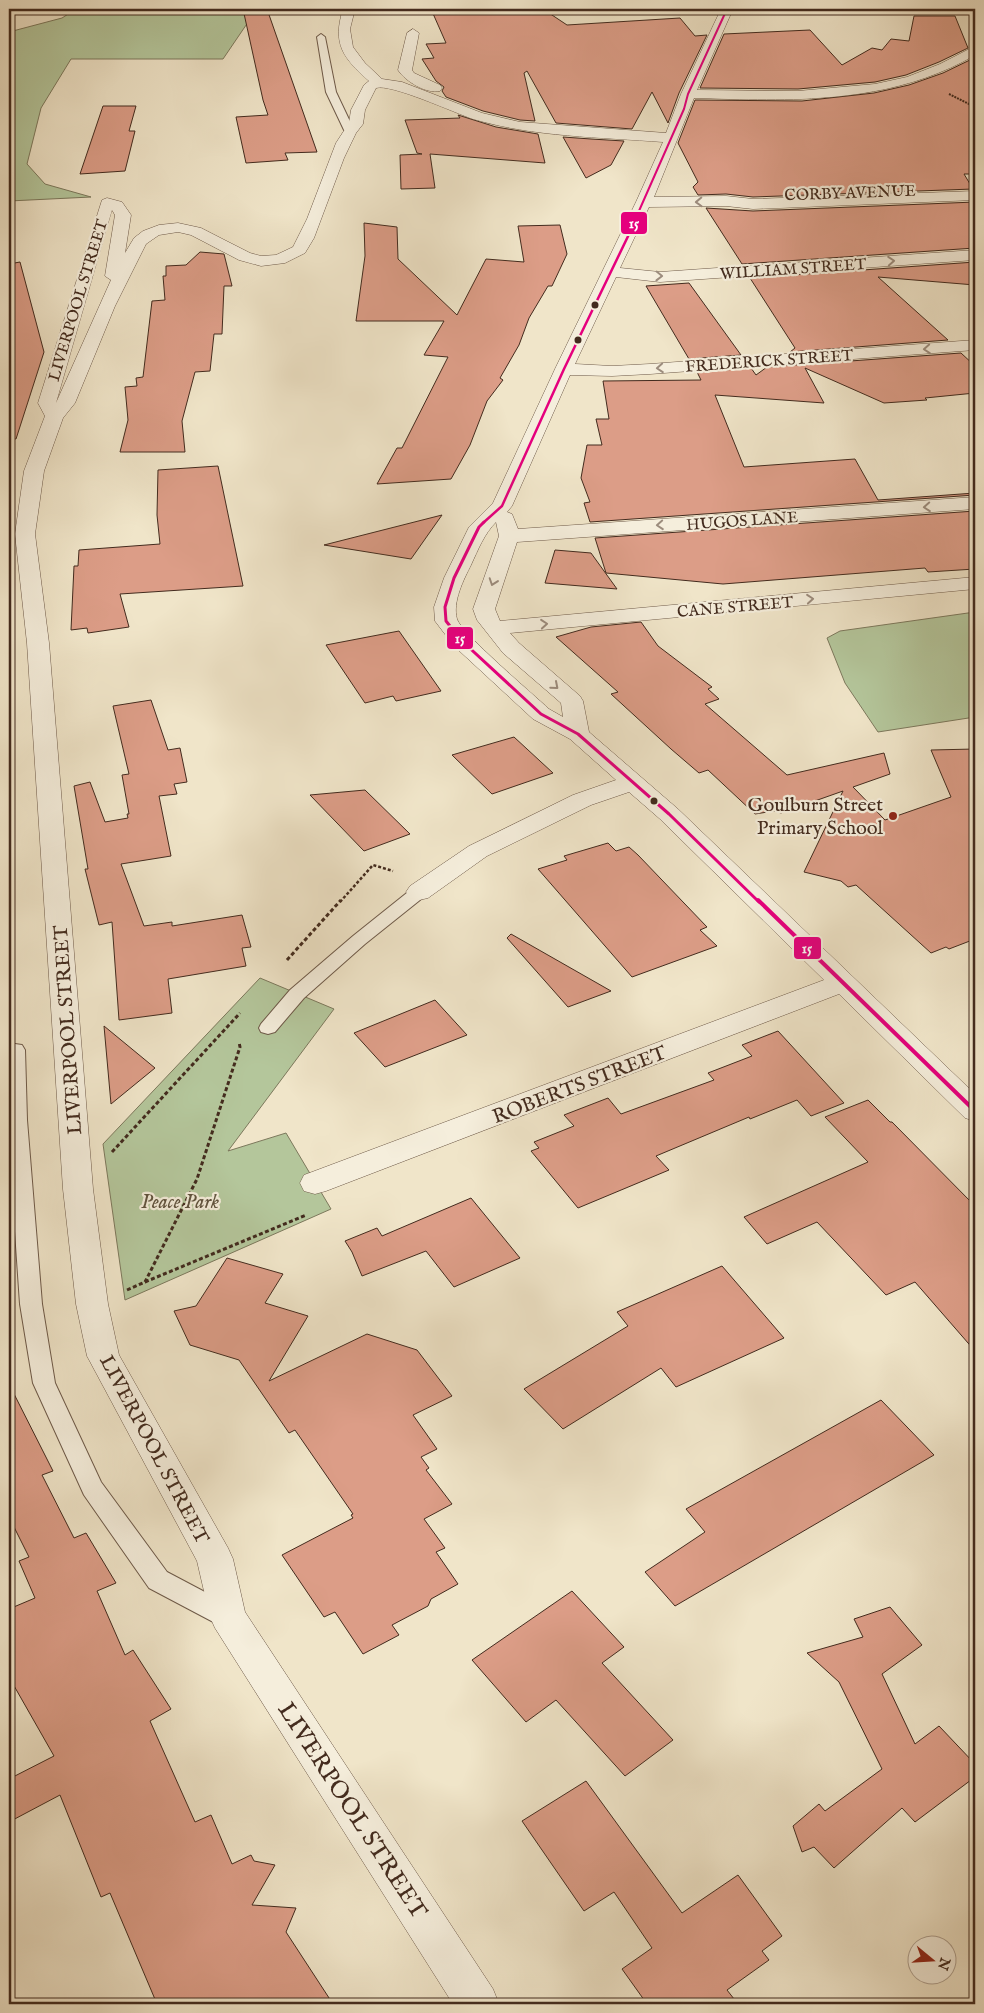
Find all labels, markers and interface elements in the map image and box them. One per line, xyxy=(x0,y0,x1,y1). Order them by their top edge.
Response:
street label: CORBY AVENUE xyxy=(784,182,916,206)
one-way arrow xyxy=(695,197,703,208)
line badge: 15 xyxy=(620,211,648,235)
text: 15 xyxy=(629,215,639,233)
street label: LIVERPOOL STREET xyxy=(45,217,113,384)
street label: WILLIAM STREET xyxy=(719,255,867,285)
one-way arrow xyxy=(887,256,895,267)
one-way arrow xyxy=(656,271,663,281)
unlabelled marker xyxy=(590,300,600,310)
unlabelled marker xyxy=(573,335,583,345)
one-way arrow xyxy=(922,343,930,354)
street label: FREDERICK STREET xyxy=(685,346,854,378)
one-way arrow xyxy=(656,362,664,373)
one-way arrow xyxy=(922,501,930,512)
street label: HUGOS LANE xyxy=(686,508,799,536)
one-way arrow xyxy=(656,520,664,531)
one-way arrow xyxy=(489,577,499,586)
street label: CANE STREET xyxy=(676,593,794,623)
one-way arrow xyxy=(806,594,814,605)
one-way arrow xyxy=(540,618,548,629)
line badge: 15 xyxy=(446,626,474,650)
text: 15 xyxy=(455,630,465,648)
one-way arrow xyxy=(549,681,558,689)
place label: Goulburn Street Primary School xyxy=(748,793,884,841)
unlabelled marker xyxy=(649,796,659,806)
marker: Goulburn Street Primary School xyxy=(887,810,899,822)
street label: LIVERPOOL STREET xyxy=(49,924,88,1136)
line badge: 15 xyxy=(793,936,822,960)
text: 15 xyxy=(802,940,812,958)
street label: ROBERTS STREET xyxy=(489,1041,671,1130)
park label: Peace Park xyxy=(141,1190,219,1215)
street label: LIVERPOOL STREET xyxy=(93,1351,214,1549)
street label: LIVERPOOL STREET xyxy=(270,1697,434,1925)
north arrow xyxy=(906,1936,956,1986)
text: N xyxy=(933,1954,954,1972)

